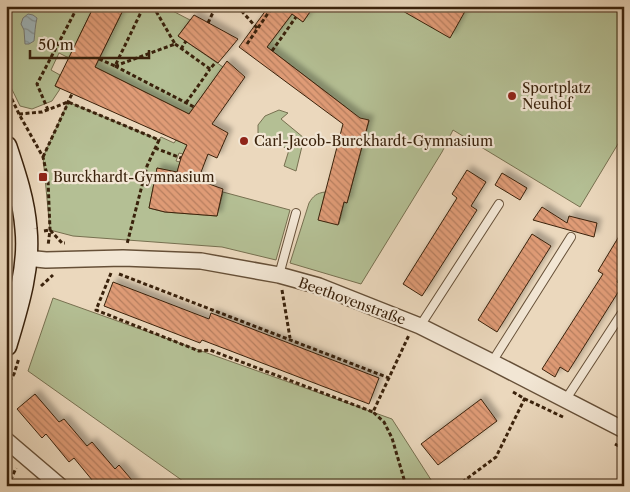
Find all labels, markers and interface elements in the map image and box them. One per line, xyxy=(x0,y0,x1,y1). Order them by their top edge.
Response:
scale bar xyxy=(30,28,149,60)
text: 50 m xyxy=(38,35,74,54)
place label: Sportplatz Neuhof xyxy=(522,79,591,113)
marker: Sportplatz Neuhof xyxy=(506,90,518,102)
place label: Carl-Jacob-Burckhardt-Gymnasium xyxy=(254,132,493,150)
marker: Carl-Jacob-Burckhardt-Gymnasium xyxy=(238,135,250,147)
place label: Burckhardt-Gymnasium xyxy=(53,168,215,186)
marker: Burckhardt-Gymnasium xyxy=(37,171,49,183)
street label: Beethovenstraße xyxy=(296,273,408,329)

